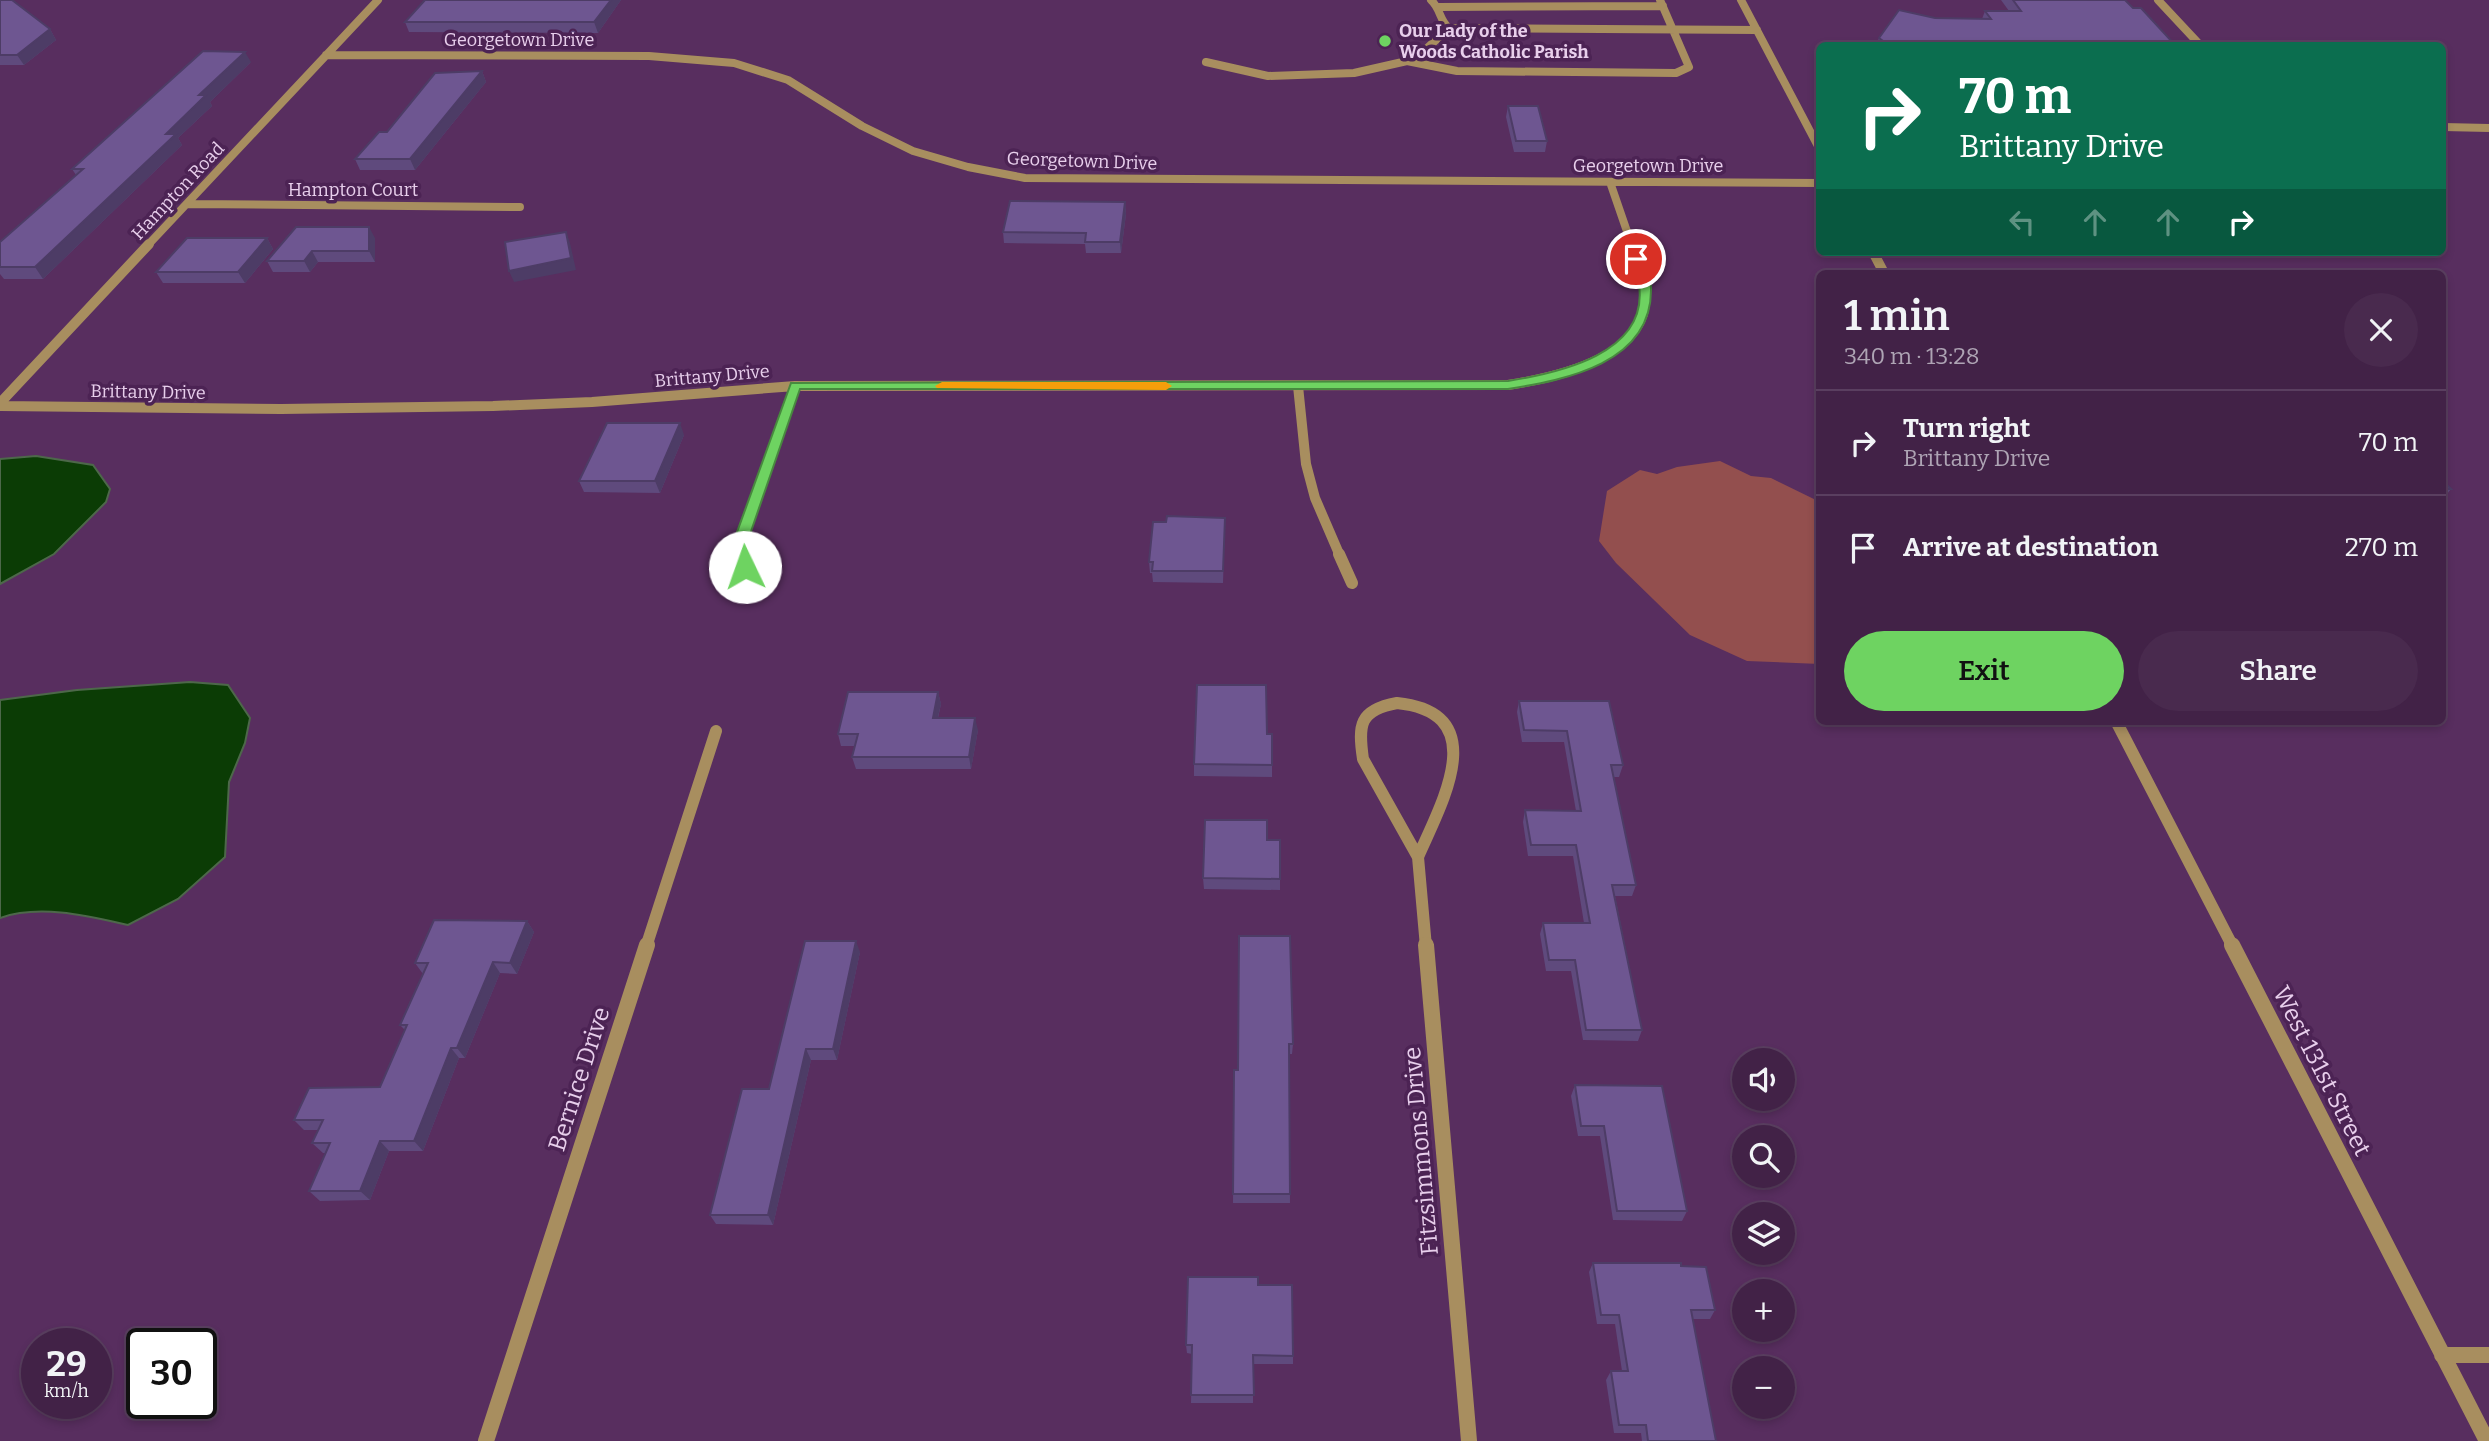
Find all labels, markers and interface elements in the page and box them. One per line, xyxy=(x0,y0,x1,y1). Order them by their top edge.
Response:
place label: Our Lady of the Woods Catholic Parish xyxy=(1399,20,1589,63)
street label: Georgetown Drive xyxy=(444,29,594,51)
marker: Our Lady of the Woods Catholic Parish xyxy=(1377,33,1393,49)
text: 70 m xyxy=(1959,67,2071,126)
icon: right xyxy=(1844,70,1935,161)
text: Brittany Drive xyxy=(1959,127,2164,165)
street label: Hampton Road xyxy=(127,137,229,244)
street label: Georgetown Drive xyxy=(1006,147,1158,175)
street label: Georgetown Drive xyxy=(1573,155,1723,177)
street label: Hampton Court xyxy=(288,179,419,201)
icon: left xyxy=(2003,203,2041,241)
icon: ahead xyxy=(2076,203,2114,241)
icon: ahead xyxy=(2149,203,2187,241)
icon: right xyxy=(2222,203,2260,241)
pin xyxy=(1606,229,1666,289)
icon: arrive xyxy=(1617,240,1655,278)
text: 1 min xyxy=(1844,291,1950,341)
button: close xyxy=(2344,293,2418,367)
text: 340 m · 13:28 xyxy=(1844,342,1980,370)
street label: Brittany Drive xyxy=(654,360,770,392)
street label: Brittany Drive xyxy=(90,380,206,404)
text: Turn right xyxy=(1903,413,2030,444)
icon: right xyxy=(1844,424,1882,462)
text: 70 m xyxy=(2359,427,2418,458)
text: Brittany Drive xyxy=(1903,444,2050,472)
icon: arrive xyxy=(1844,529,1882,567)
position arrow xyxy=(708,530,782,604)
text: Arrive at destination xyxy=(1903,532,2158,563)
text: 270 m xyxy=(2345,532,2418,563)
button: Exit xyxy=(1844,631,2124,711)
button: Share xyxy=(2138,631,2418,711)
street label: West 131st Street xyxy=(2267,981,2377,1161)
street label: Bernice Drive xyxy=(543,1003,615,1155)
street label: Fitzsimmons Drive xyxy=(1398,1046,1444,1256)
map controls xyxy=(1732,1048,1795,1419)
button: sound xyxy=(1732,1048,1795,1111)
button: search xyxy=(1732,1125,1795,1188)
button: layers xyxy=(1732,1202,1795,1265)
button: + xyxy=(1732,1279,1795,1342)
speed limit sign: 30 xyxy=(126,1328,217,1419)
text: 29 xyxy=(46,1343,87,1385)
button: − xyxy=(1732,1356,1795,1419)
text: km/h xyxy=(44,1380,89,1402)

